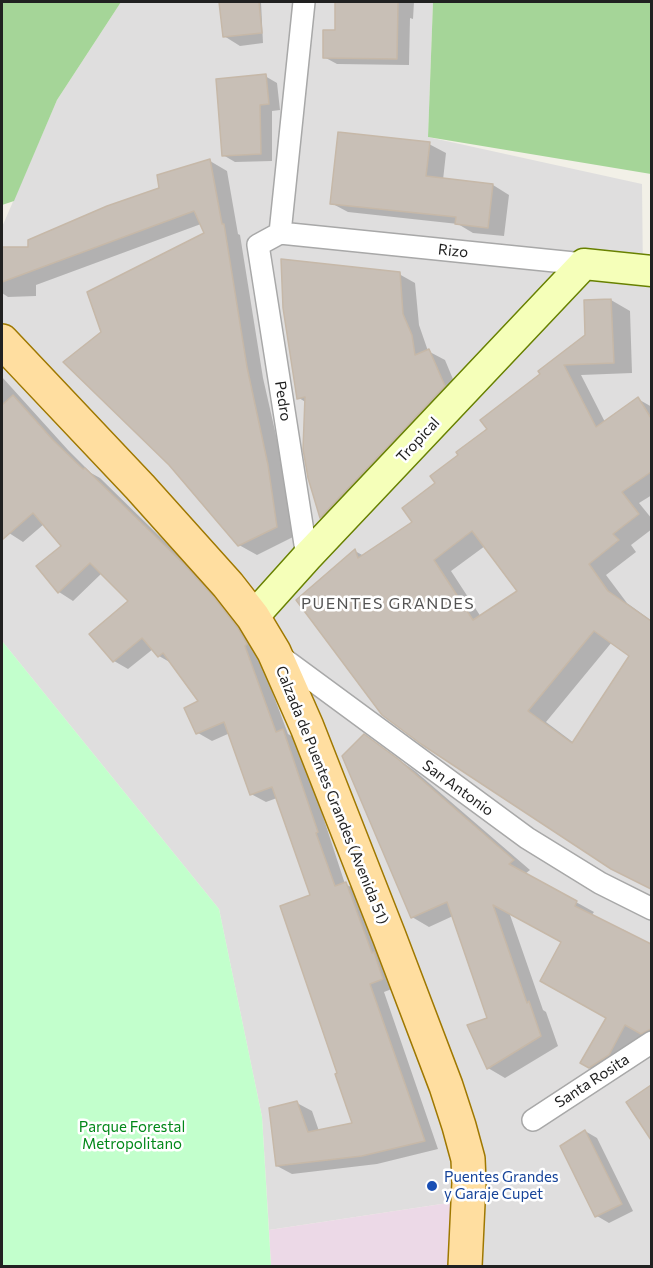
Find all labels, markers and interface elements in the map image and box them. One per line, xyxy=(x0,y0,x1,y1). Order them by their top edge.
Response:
street label: Rizo xyxy=(437,240,469,262)
street label: Pedro xyxy=(271,380,295,422)
street label: Tropical xyxy=(393,414,443,466)
district label: PUENTES GRANDES xyxy=(301,594,475,614)
street label: Calzada de Puentes Grandes (Avenida 51) xyxy=(272,663,392,927)
street label: San Antonio xyxy=(419,756,497,820)
street label: Santa Rosita xyxy=(551,1050,633,1112)
park label: Parque Forestal Metropolitano xyxy=(79,1118,185,1153)
place label: Puentes Grandes y Garaje Cupet xyxy=(444,1168,559,1203)
marker: Puentes Grandes y Garaje Cupet xyxy=(425,1179,439,1193)

